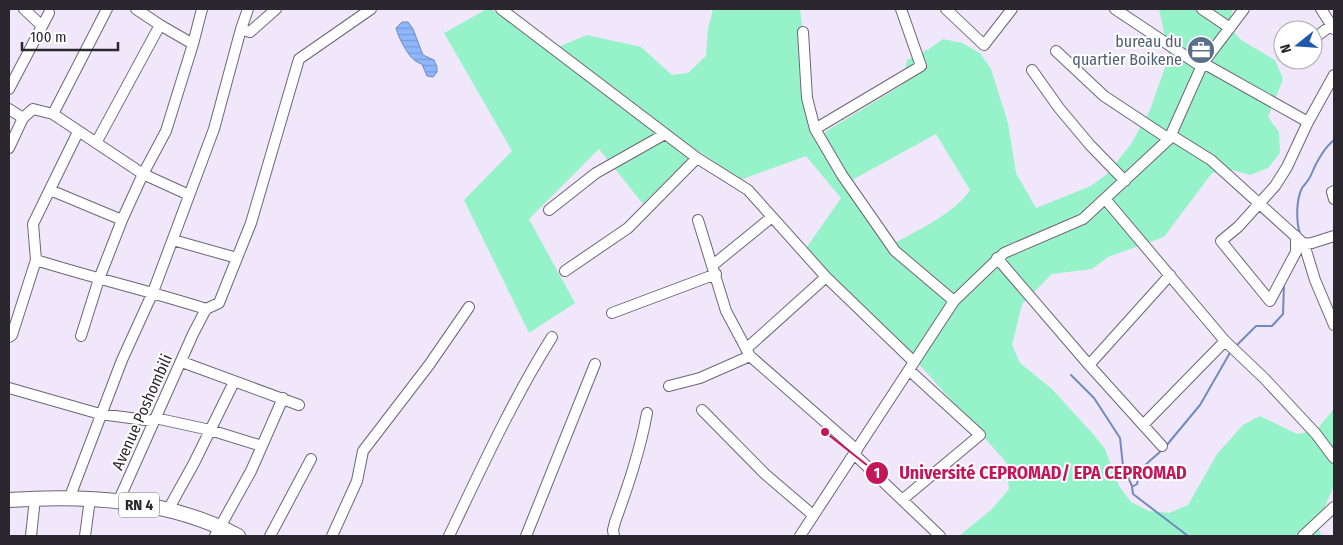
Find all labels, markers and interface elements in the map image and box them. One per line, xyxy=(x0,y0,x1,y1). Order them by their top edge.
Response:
scale bar xyxy=(22,20,119,52)
north arrow xyxy=(1273,20,1323,70)
text: 100 m xyxy=(30,28,67,46)
place label: bureau du quartier Boikene xyxy=(1072,32,1182,69)
office icon: bureau du quartier Boikene xyxy=(1186,35,1216,65)
text: N xyxy=(1277,42,1295,55)
street label: Avenue Poshombili xyxy=(108,351,176,473)
callout: Université CEPROMAD/ EPA CEPROMAD xyxy=(865,456,1197,489)
text: Université CEPROMAD/ EPA CEPROMAD xyxy=(899,462,1187,484)
text: 1 xyxy=(874,464,880,482)
road number: RN 4 xyxy=(119,492,159,518)

